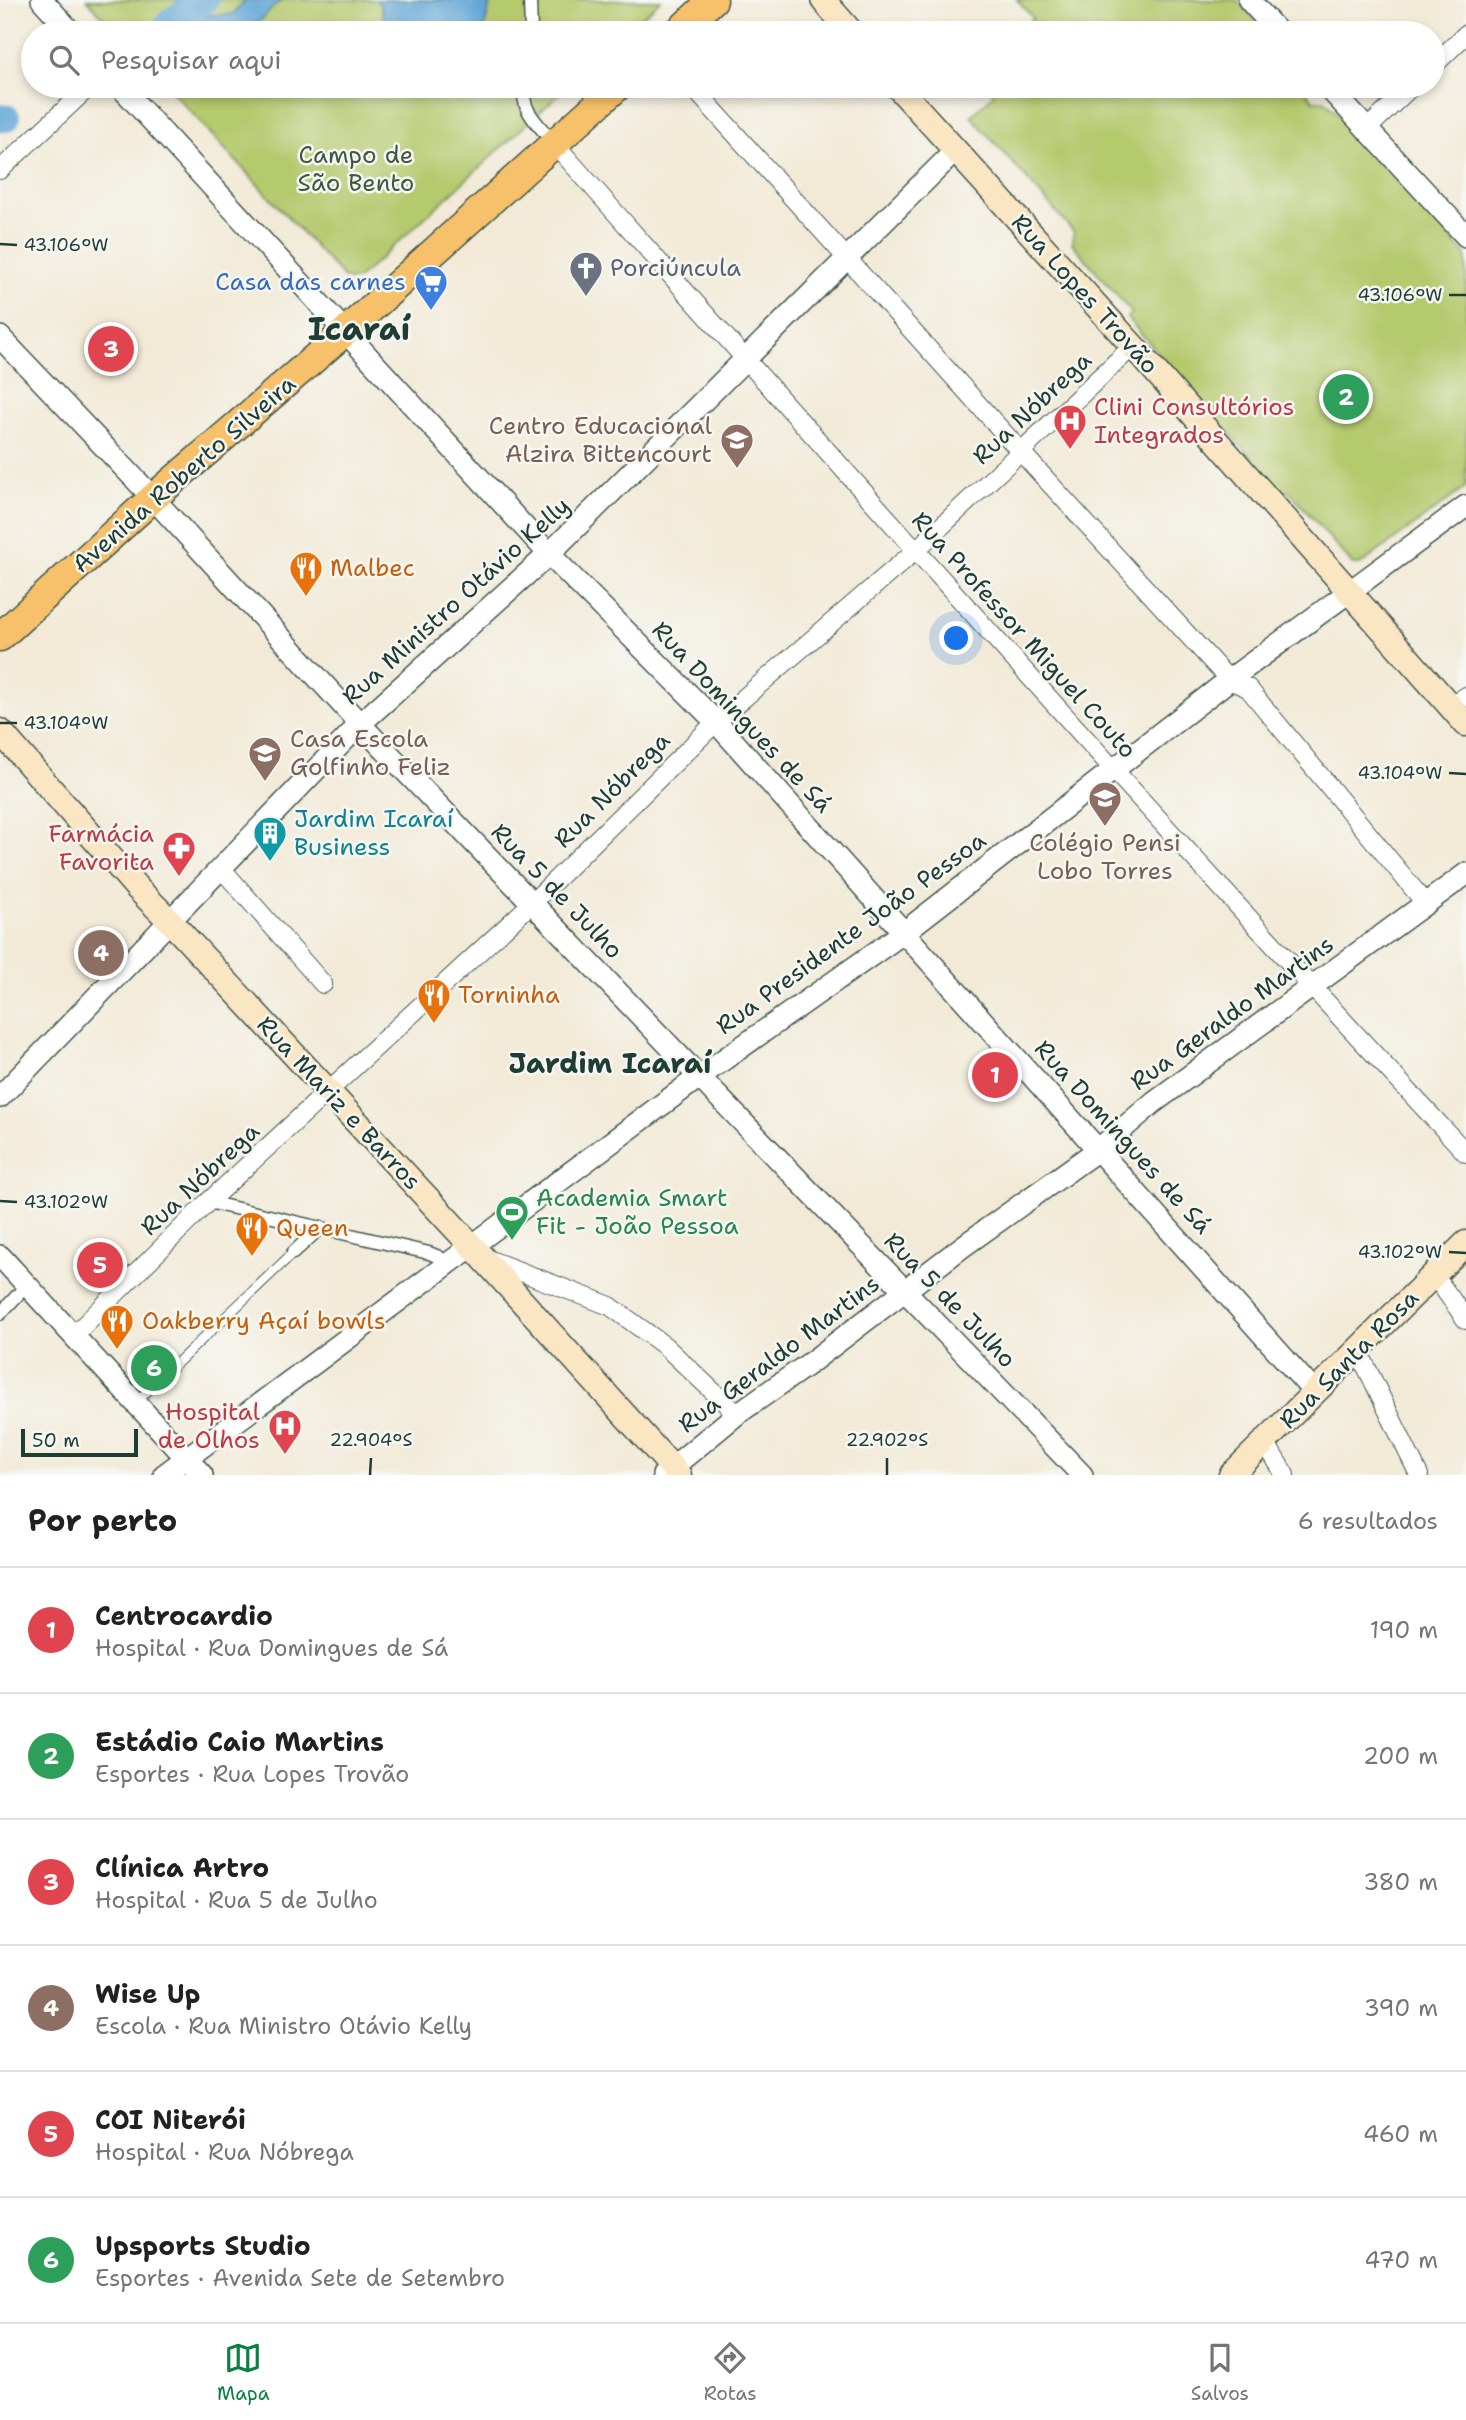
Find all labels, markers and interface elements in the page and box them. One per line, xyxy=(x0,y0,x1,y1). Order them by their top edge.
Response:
search box xyxy=(21,21,1445,98)
icon: search xyxy=(45,41,83,79)
text: Pesquisar aqui xyxy=(101,42,282,77)
park label: Campo de São Bento xyxy=(298,139,414,199)
street label: Rua Lopes Trovão xyxy=(1004,207,1166,381)
text: 43.106°W xyxy=(23,233,109,257)
church icon: Porciúncula xyxy=(567,249,605,298)
place label: Porciúncula xyxy=(610,252,741,284)
supermarket icon: Casa das carnes xyxy=(412,263,450,312)
place label: Casa das carnes xyxy=(215,266,406,298)
text: 43.106°W xyxy=(1357,283,1443,307)
district label: Icaraí xyxy=(308,307,411,350)
pin: 3 xyxy=(88,323,134,375)
street label: Rua Nóbrega xyxy=(966,344,1099,472)
street label: Avenida Roberto Silveira xyxy=(66,368,303,580)
pin: 2 xyxy=(1323,371,1369,423)
place label: Clini Consultórios Integrados xyxy=(1094,391,1294,451)
hospital icon: Clini Consultórios Integrados xyxy=(1051,402,1089,451)
place label: Centro Educacional Alzira Bittencourt xyxy=(489,410,713,470)
school or university icon: Centro Educacional Alzira Bittencourt xyxy=(718,421,756,470)
street label: Rua Ministro Otávio Kelly xyxy=(335,490,577,712)
street label: Rua Professor Miguel Couto xyxy=(905,505,1143,765)
restaurant icon: Malbec xyxy=(287,549,325,598)
place label: Malbec xyxy=(330,552,415,584)
street label: Rua Domingues de Sá xyxy=(645,614,839,820)
your location xyxy=(939,621,973,655)
text: 43.104°W xyxy=(23,711,109,735)
place label: Casa Escola Golfinho Feliz xyxy=(290,723,451,783)
street label: Rua Nóbrega xyxy=(547,725,677,855)
school or university icon: Casa Escola Golfinho Feliz xyxy=(246,734,284,783)
text: 43.104°W xyxy=(1357,761,1443,785)
school or university icon: Colégio Pensi Lobo Torres xyxy=(1086,779,1124,828)
place label: Jardim Icaraí Business xyxy=(294,803,454,863)
building icon: Jardim Icaraí Business xyxy=(251,814,289,863)
street label: Rua 5 de Julho xyxy=(484,816,630,966)
place label: Farmácia Favorita xyxy=(48,818,154,878)
street label: Rua Presidente João Pessoa xyxy=(710,824,992,1042)
place label: Colégio Pensi Lobo Torres xyxy=(1029,827,1181,887)
pharmacy icon: Farmácia Favorita xyxy=(160,829,198,878)
pin: 4 xyxy=(78,927,124,979)
street label: Rua Geraldo Martins xyxy=(1124,928,1340,1098)
restaurant icon: Torninha xyxy=(415,976,453,1025)
place label: Torninha xyxy=(458,979,560,1011)
street label: Rua Mariz e Barros xyxy=(250,1009,428,1197)
street label: Rua Domingues de Sá xyxy=(1027,1033,1219,1241)
district label: Jardim Icaraí xyxy=(508,1044,713,1082)
pin: 1 xyxy=(972,1049,1018,1101)
street label: Rua Nóbrega xyxy=(134,1115,267,1243)
place label: Academia Smart Fit - João Pessoa xyxy=(536,1182,739,1242)
text: 43.102°W xyxy=(24,1190,108,1214)
sports icon: Academia Smart Fit - João Pessoa xyxy=(493,1193,531,1242)
restaurant icon: Queen xyxy=(233,1209,271,1258)
place label: Queen xyxy=(276,1212,348,1244)
street label: Rua 5 de Julho xyxy=(877,1225,1023,1375)
pin: 5 xyxy=(77,1239,123,1291)
text: 43.102°W xyxy=(1358,1240,1442,1264)
street label: Rua Geraldo Martins xyxy=(672,1268,886,1440)
street label: Rua Santa Rosa xyxy=(1272,1282,1426,1436)
restaurant icon: Oakberry Açaí bowls xyxy=(98,1302,136,1351)
place label: Oakberry Açaí bowls xyxy=(142,1305,386,1337)
pin: 6 xyxy=(131,1342,177,1394)
place label: Hospital de Olhos xyxy=(158,1396,261,1456)
hospital icon: Hospital de Olhos xyxy=(266,1407,304,1456)
scale bar xyxy=(21,1426,138,1458)
text: 50 m xyxy=(32,1428,80,1453)
text: 22.904°S xyxy=(330,1428,412,1452)
text: 22.902°S xyxy=(846,1428,928,1452)
text: Por perto xyxy=(28,1500,177,1541)
text: 6 resultados xyxy=(1298,1506,1438,1536)
text: Centrocardio xyxy=(95,1598,273,1633)
text: 1 xyxy=(46,1615,56,1645)
text: 190 m xyxy=(1370,1615,1438,1645)
text: Hospital · Rua Domingues de Sá xyxy=(95,1633,448,1663)
text: Estádio Caio Martins xyxy=(95,1724,384,1759)
text: 2 xyxy=(43,1741,59,1771)
text: 200 m xyxy=(1363,1741,1438,1771)
text: Esportes · Rua Lopes Trovão xyxy=(95,1759,409,1789)
text: Clínica Artro xyxy=(95,1850,269,1885)
text: 3 xyxy=(43,1867,59,1897)
text: 380 m xyxy=(1363,1867,1438,1897)
text: Hospital · Rua 5 de Julho xyxy=(95,1885,378,1915)
text: Wise Up xyxy=(95,1976,200,2011)
text: 4 xyxy=(43,1993,59,2023)
text: 390 m xyxy=(1364,1993,1438,2023)
text: Escola · Rua Ministro Otávio Kelly xyxy=(95,2011,472,2041)
text: COI Niterói xyxy=(95,2102,246,2137)
text: 5 xyxy=(44,2119,58,2149)
text: 460 m xyxy=(1363,2119,1438,2149)
text: Hospital · Rua Nóbrega xyxy=(95,2137,354,2167)
text: Upsports Studio xyxy=(95,2228,311,2263)
text: 6 xyxy=(43,2245,59,2275)
text: 470 m xyxy=(1364,2245,1438,2275)
text: Esportes · Avenida Sete de Setembro xyxy=(95,2263,505,2293)
tab: Mapa xyxy=(217,2339,270,2406)
tab: Rotas xyxy=(704,2339,757,2406)
tab: Salvos xyxy=(1191,2339,1249,2406)

